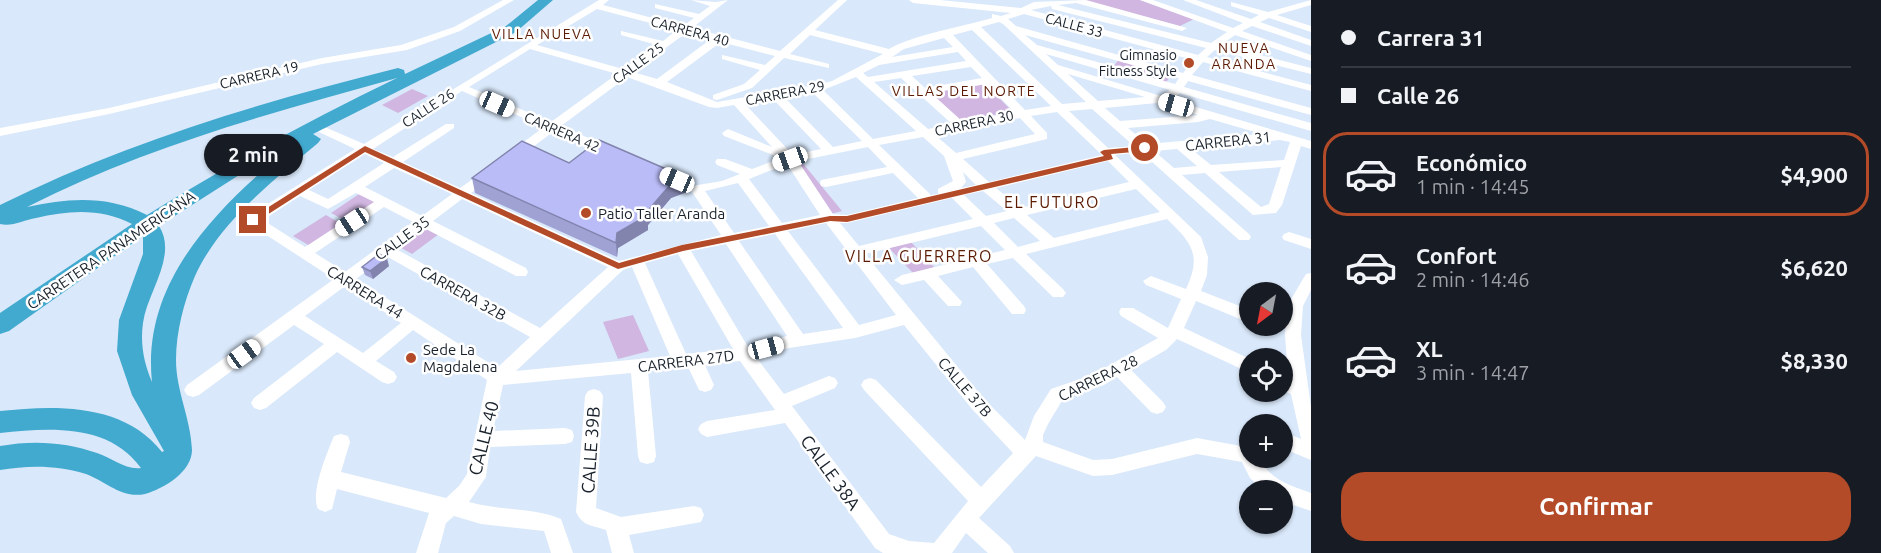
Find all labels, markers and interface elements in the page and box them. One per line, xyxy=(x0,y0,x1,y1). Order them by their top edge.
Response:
street label: CALLE 33 xyxy=(1043,10,1105,40)
street label: CARRERA 40 xyxy=(649,13,731,49)
text: Carrera 31 xyxy=(1377,25,1485,50)
district label: VILLA NUEVA xyxy=(492,26,592,42)
street label: CALLE 25 xyxy=(609,39,667,87)
district label: NUEVA ARANDA xyxy=(1211,40,1277,72)
place label: Gimnasio Fitness Style xyxy=(1099,47,1177,79)
marker: Gimnasio Fitness Style xyxy=(1182,56,1196,70)
street label: CARRERA 19 xyxy=(218,58,300,92)
street label: CARRERA 29 xyxy=(744,77,826,109)
district label: VILLAS DEL NORTE xyxy=(892,83,1036,99)
text: Calle 26 xyxy=(1377,83,1459,108)
street label: CALLE 26 xyxy=(399,85,457,131)
car xyxy=(477,88,517,120)
car xyxy=(1156,91,1196,119)
street label: CARRERA 30 xyxy=(933,107,1015,139)
street label: CARRERA 42 xyxy=(522,109,602,155)
street label: CARRERA 31 xyxy=(1184,128,1272,154)
callout: 2 min xyxy=(204,133,302,175)
route start xyxy=(1131,134,1158,161)
text: 2 min xyxy=(228,143,279,166)
car xyxy=(770,144,810,174)
icon: car xyxy=(1344,147,1398,201)
text: Económico xyxy=(1416,150,1527,175)
text: $4,900 xyxy=(1781,162,1848,187)
car xyxy=(657,165,697,195)
text: 1 min · 14:45 xyxy=(1416,175,1530,198)
street label: CARRETERA PANAMERICANA xyxy=(24,187,198,313)
district label: EL FUTURO xyxy=(1004,193,1100,211)
car xyxy=(332,205,372,239)
place label: Patio Taller Aranda xyxy=(598,205,725,222)
route end xyxy=(239,206,266,233)
marker: Patio Taller Aranda xyxy=(579,206,593,220)
street label: CALLE 35 xyxy=(371,213,433,263)
icon: car xyxy=(1344,240,1398,294)
text: Confort xyxy=(1416,243,1497,268)
district label: VILLA GUERRERO xyxy=(845,247,993,265)
text: $6,620 xyxy=(1781,255,1848,280)
street label: CARRERA 44 xyxy=(324,262,406,322)
street label: CARRERA 32B xyxy=(417,262,509,324)
text: 2 min · 14:46 xyxy=(1416,268,1530,291)
north arrow xyxy=(1239,282,1293,336)
map controls xyxy=(1239,282,1293,534)
icon: car xyxy=(1344,333,1398,387)
car xyxy=(746,335,786,361)
car xyxy=(224,336,264,372)
text: XL xyxy=(1416,336,1443,361)
place label: Sede La Magdalena xyxy=(423,341,497,375)
street label: CARRERA 27D xyxy=(637,347,735,375)
button: locate xyxy=(1239,348,1293,402)
text: $8,330 xyxy=(1781,348,1848,373)
marker: Sede La Magdalena xyxy=(404,351,418,365)
street label: CARRERA 28 xyxy=(1055,351,1141,405)
street label: CALLE 37B xyxy=(935,354,995,420)
text: 3 min · 14:47 xyxy=(1416,361,1530,384)
street label: CALLE 40 xyxy=(464,399,502,477)
street label: CALLE 39B xyxy=(577,406,603,494)
button: + xyxy=(1239,414,1293,468)
street label: CALLE 38A xyxy=(797,431,865,514)
button: Confirmar xyxy=(1341,472,1851,541)
button: − xyxy=(1239,480,1293,534)

